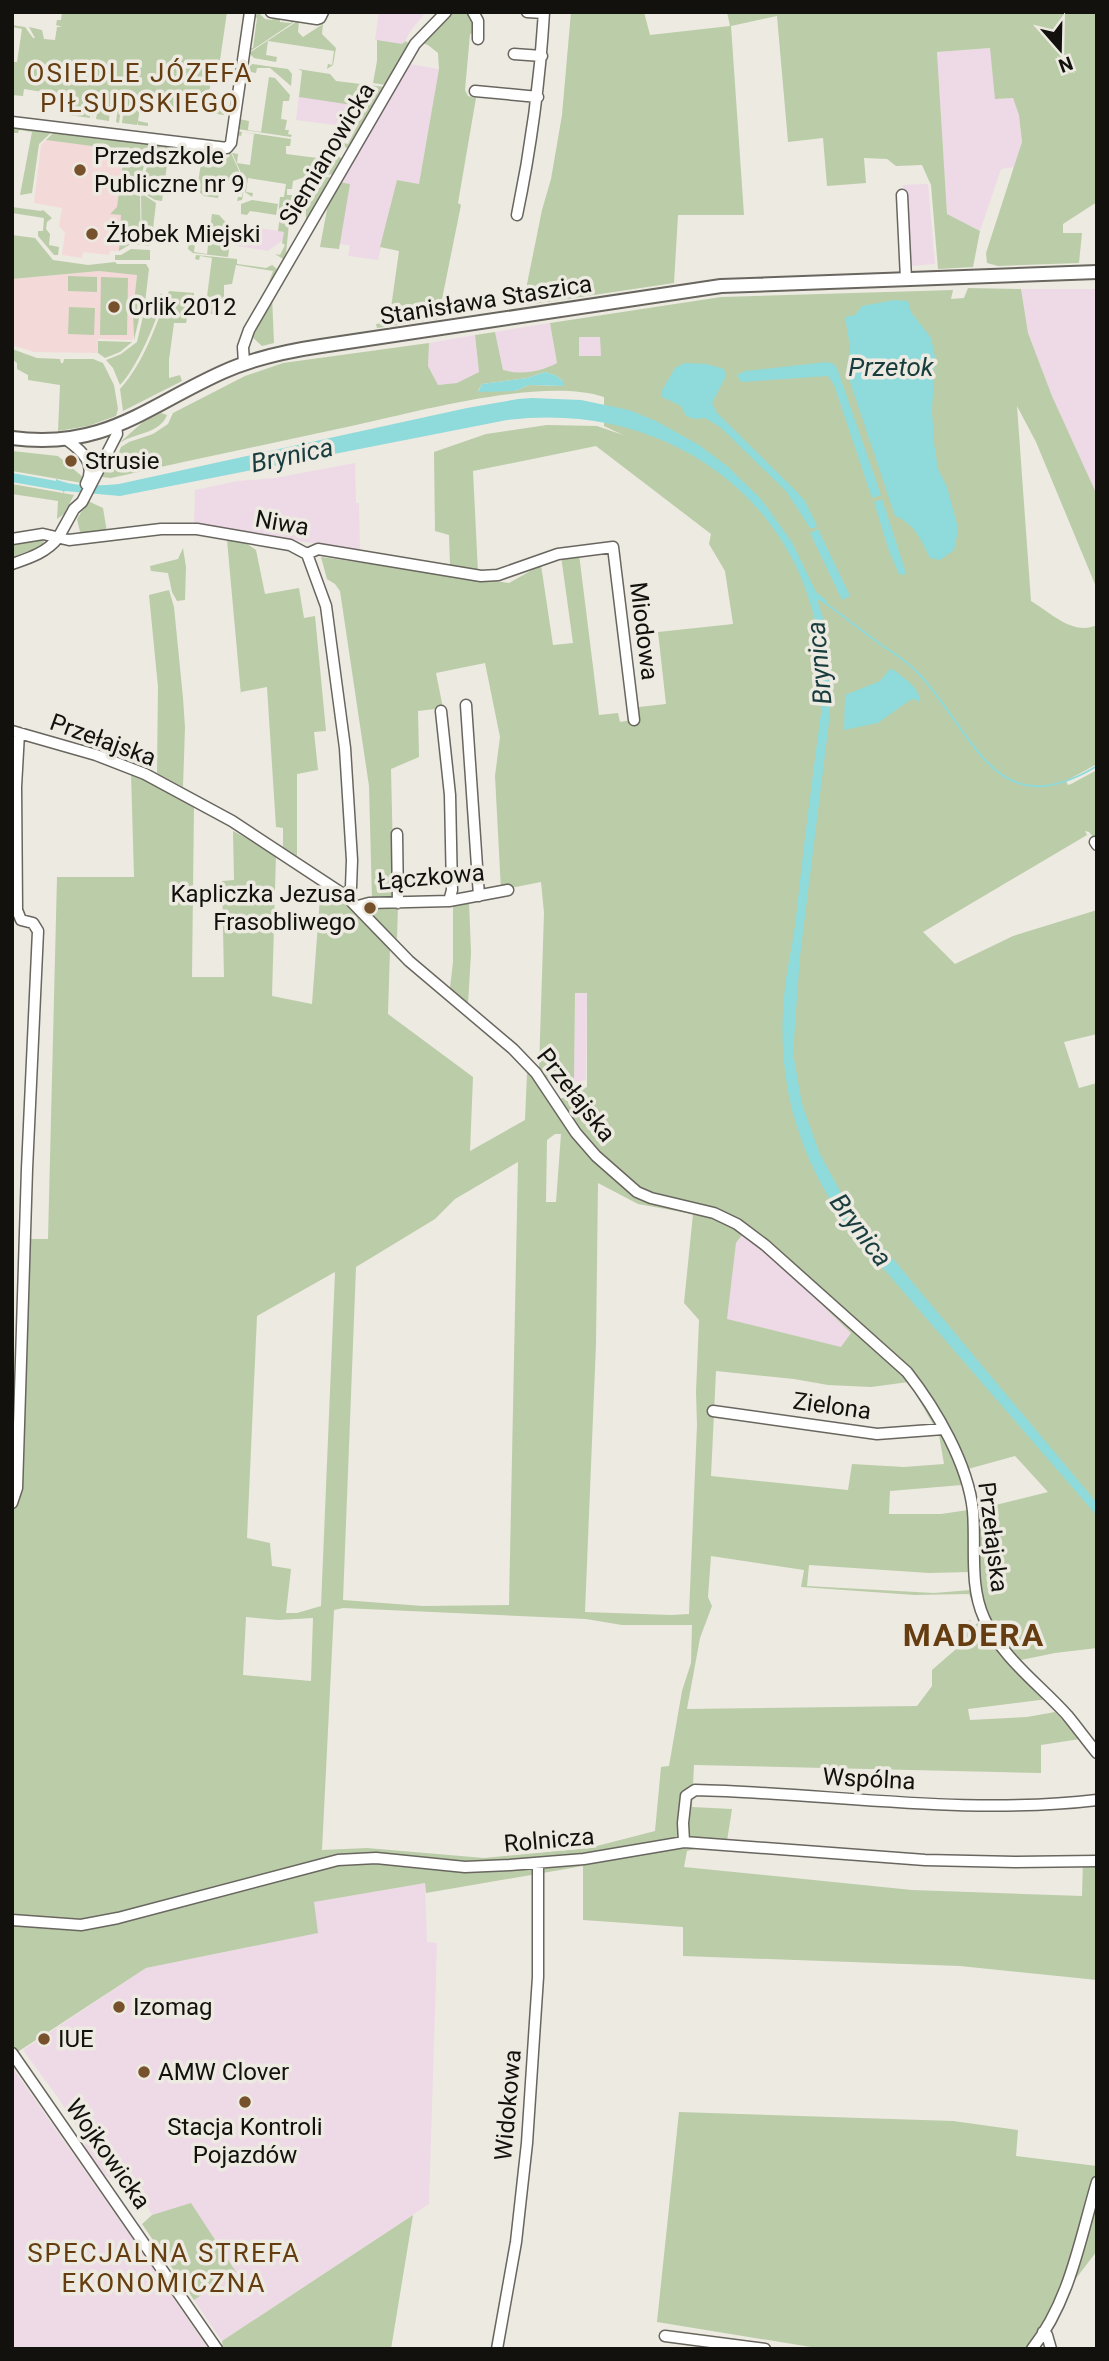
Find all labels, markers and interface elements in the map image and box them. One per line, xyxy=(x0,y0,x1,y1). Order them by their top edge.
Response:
north arrow xyxy=(1025,14,1095,84)
text: N xyxy=(1055,51,1076,78)
district label: OSIEDLE JÓZEFA PIŁSUDSKIEGO xyxy=(27,58,253,118)
street label: Siemianowicka xyxy=(273,78,381,230)
place label: Przedszkole Publiczne nr 9 xyxy=(94,142,245,198)
marker: Przedszkole Publiczne nr 9 xyxy=(72,162,88,178)
place label: Żłobek Miejski xyxy=(106,220,261,248)
marker: Żłobek Miejski xyxy=(84,226,100,242)
street label: Stanisława Staszica xyxy=(378,269,594,331)
place label: Orlik 2012 xyxy=(128,293,236,321)
marker: Orlik 2012 xyxy=(106,299,122,315)
water label: Przetok xyxy=(848,352,935,382)
water label: Brynica xyxy=(248,432,336,478)
place label: Strusie xyxy=(85,447,159,475)
marker: Strusie xyxy=(63,453,79,469)
street label: Niwa xyxy=(253,505,311,541)
street label: Miodowa xyxy=(624,580,664,682)
water label: Brynica xyxy=(800,620,838,706)
street label: Przełajska xyxy=(46,708,160,772)
street label: Łączkowa xyxy=(376,858,486,896)
place label: Kapliczka Jezusa Frasobliwego xyxy=(171,880,356,936)
marker: Kapliczka Jezusa Frasobliwego xyxy=(362,900,378,916)
street label: Przełajska xyxy=(531,1043,621,1147)
water label: Brynica xyxy=(824,1188,898,1272)
street label: Zielona xyxy=(791,1387,873,1425)
street label: Przełajska xyxy=(972,1480,1014,1594)
district label: MADERA xyxy=(903,1616,1045,1654)
street label: Wspólna xyxy=(822,1763,916,1795)
street label: Rolnicza xyxy=(502,1822,596,1858)
place label: Izomag xyxy=(133,1993,213,2021)
marker: Izomag xyxy=(111,1999,127,2015)
place label: IUE xyxy=(58,2025,94,2053)
marker: IUE xyxy=(36,2031,52,2047)
street label: Widokowa xyxy=(489,2048,527,2162)
place label: AMW Clover xyxy=(158,2058,289,2086)
marker: AMW Clover xyxy=(136,2064,152,2080)
street label: Wojkowicka xyxy=(60,2094,156,2214)
marker: Stacja Kontroli Pojazdów xyxy=(237,2094,253,2110)
place label: Stacja Kontroli Pojazdów xyxy=(167,2113,323,2169)
district label: SPECJALNA STREFA EKONOMICZNA xyxy=(27,2238,301,2298)

